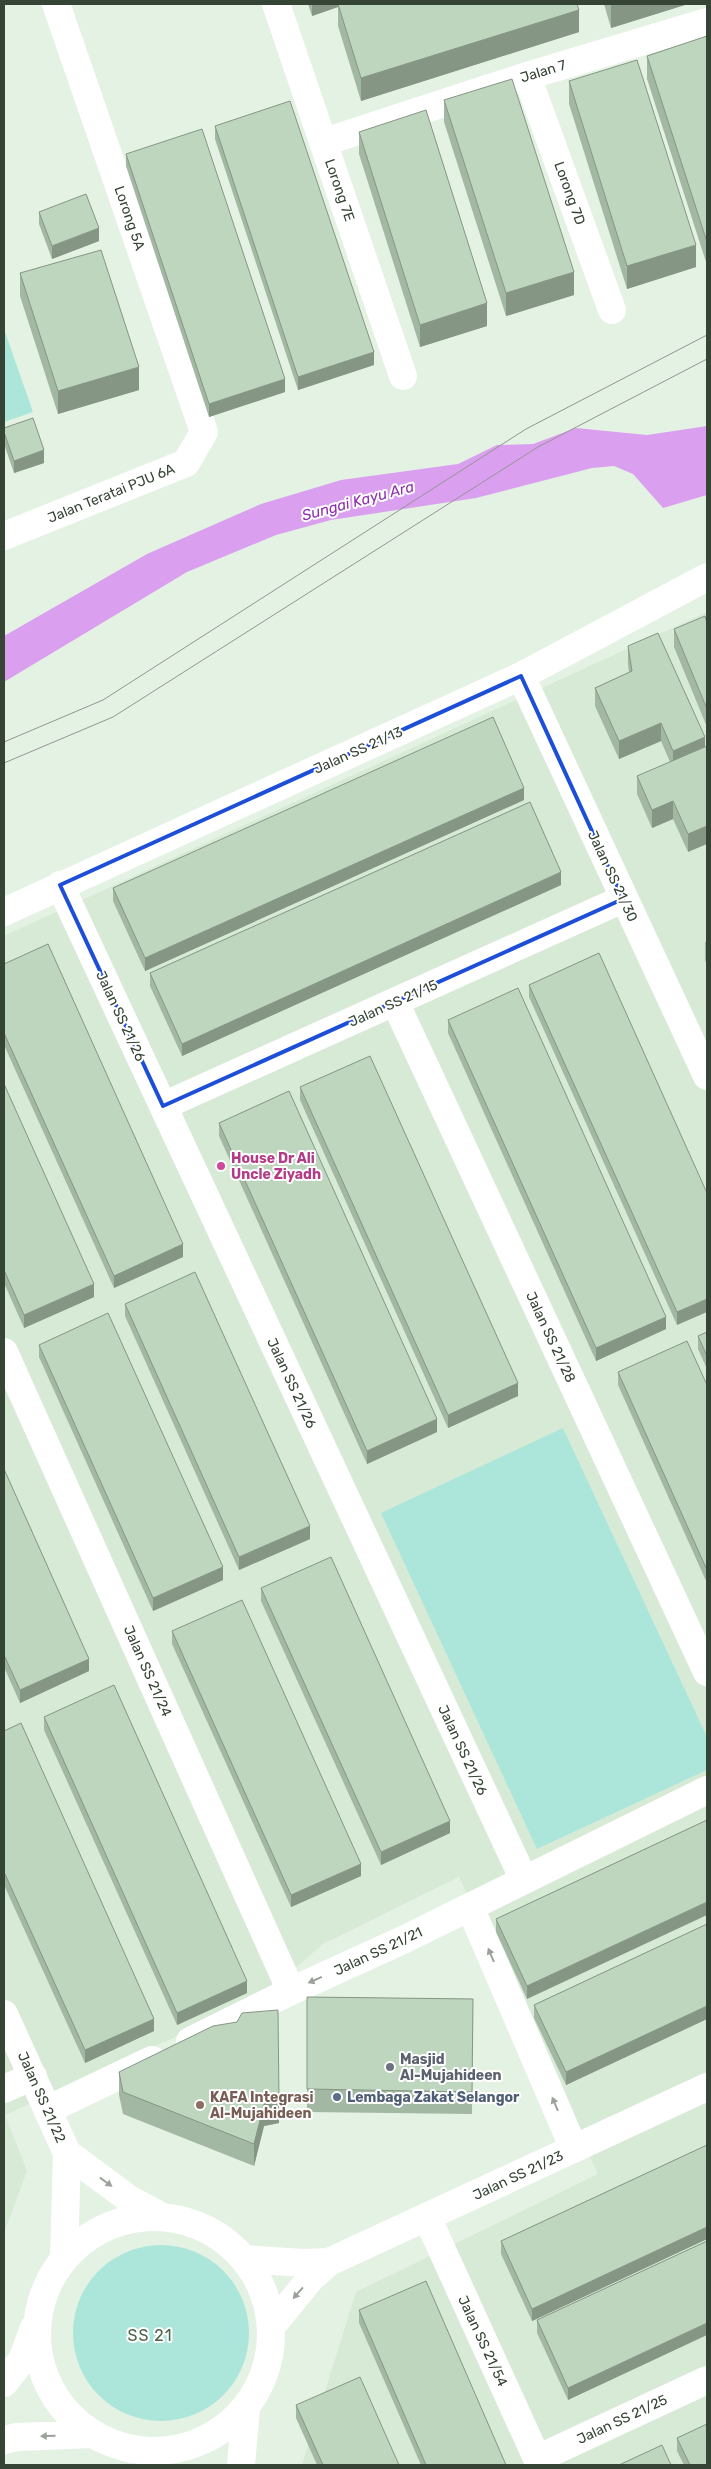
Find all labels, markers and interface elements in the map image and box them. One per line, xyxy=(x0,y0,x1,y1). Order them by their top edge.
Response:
street label: Jalan 7 xyxy=(518,57,568,86)
street label: Lorong 7E xyxy=(321,157,358,224)
street label: Lorong 7D xyxy=(550,159,589,227)
street label: Lorong 5A xyxy=(111,184,149,253)
street label: Jalan Teratai PJU 6A xyxy=(45,460,178,527)
water label: Sungai Kayu Ara xyxy=(300,477,416,525)
street label: Jalan SS 21/13 xyxy=(311,723,405,778)
street label: Jalan SS 21/30 xyxy=(584,828,641,925)
street label: Jalan SS 21/26 xyxy=(92,968,149,1064)
street label: Jalan SS 21/15 xyxy=(346,976,440,1031)
place label: House Dr Ali Uncle Ziyadh xyxy=(231,1150,321,1183)
marker: House Dr Ali Uncle Ziyadh xyxy=(215,1160,227,1172)
street label: Jalan SS 21/28 xyxy=(522,1289,579,1385)
street label: Jalan SS 21/26 xyxy=(263,1335,320,1431)
street label: Jalan SS 21/24 xyxy=(120,1623,175,1720)
street label: Jalan SS 21/26 xyxy=(434,1702,491,1798)
street label: Jalan SS 21/21 xyxy=(331,1924,425,1979)
one-way arrow xyxy=(486,1948,494,1962)
one-way arrow xyxy=(308,1976,322,1984)
street label: Jalan SS 21/22 xyxy=(14,2049,69,2145)
place label: Masjid Al-Mujahideen xyxy=(400,2051,501,2084)
marker: Masjid Al-Mujahideen xyxy=(384,2061,396,2073)
place label: KAFA Integrasi Al-Mujahideen xyxy=(210,2089,314,2122)
place label: Lembaga Zakat Selangor xyxy=(347,2089,520,2106)
marker: Lembaga Zakat Selangor xyxy=(331,2091,343,2103)
one-way arrow xyxy=(550,2097,558,2111)
marker: KAFA Integrasi Al-Mujahideen xyxy=(194,2099,206,2111)
street label: Jalan SS 21/23 xyxy=(470,2147,566,2204)
one-way arrow xyxy=(99,2177,113,2187)
one-way arrow xyxy=(293,2287,304,2299)
street label: Jalan SS 21/54 xyxy=(454,2293,511,2390)
district label: SS 21 xyxy=(127,2326,173,2345)
street label: Jalan SS 21/25 xyxy=(574,2391,670,2448)
one-way arrow xyxy=(39,2432,55,2440)

